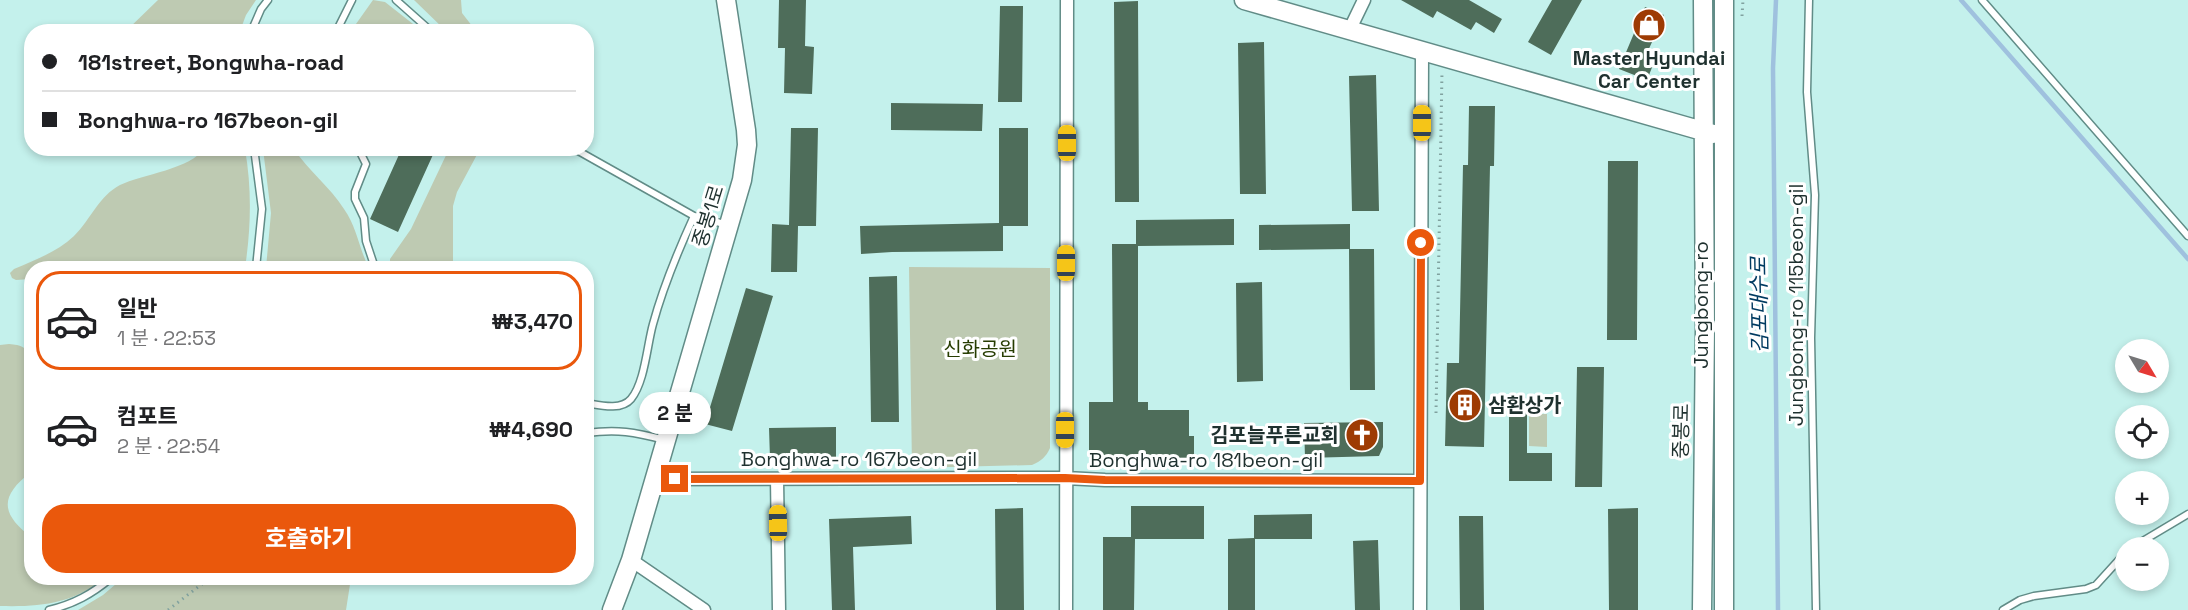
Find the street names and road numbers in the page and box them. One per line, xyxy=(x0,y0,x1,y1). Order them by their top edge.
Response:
street label: 중봉1로 xyxy=(686,182,730,250)
street label: Jungbong-ro 115beon-gil xyxy=(1783,184,1809,426)
street label: Jungbong-ro xyxy=(1688,241,1714,369)
street label: 중봉로 xyxy=(1668,403,1694,459)
street label: Bonghwa-ro 167beon-gil xyxy=(741,446,977,472)
street label: Bonghwa-ro 181beon-gil xyxy=(1089,447,1323,473)

